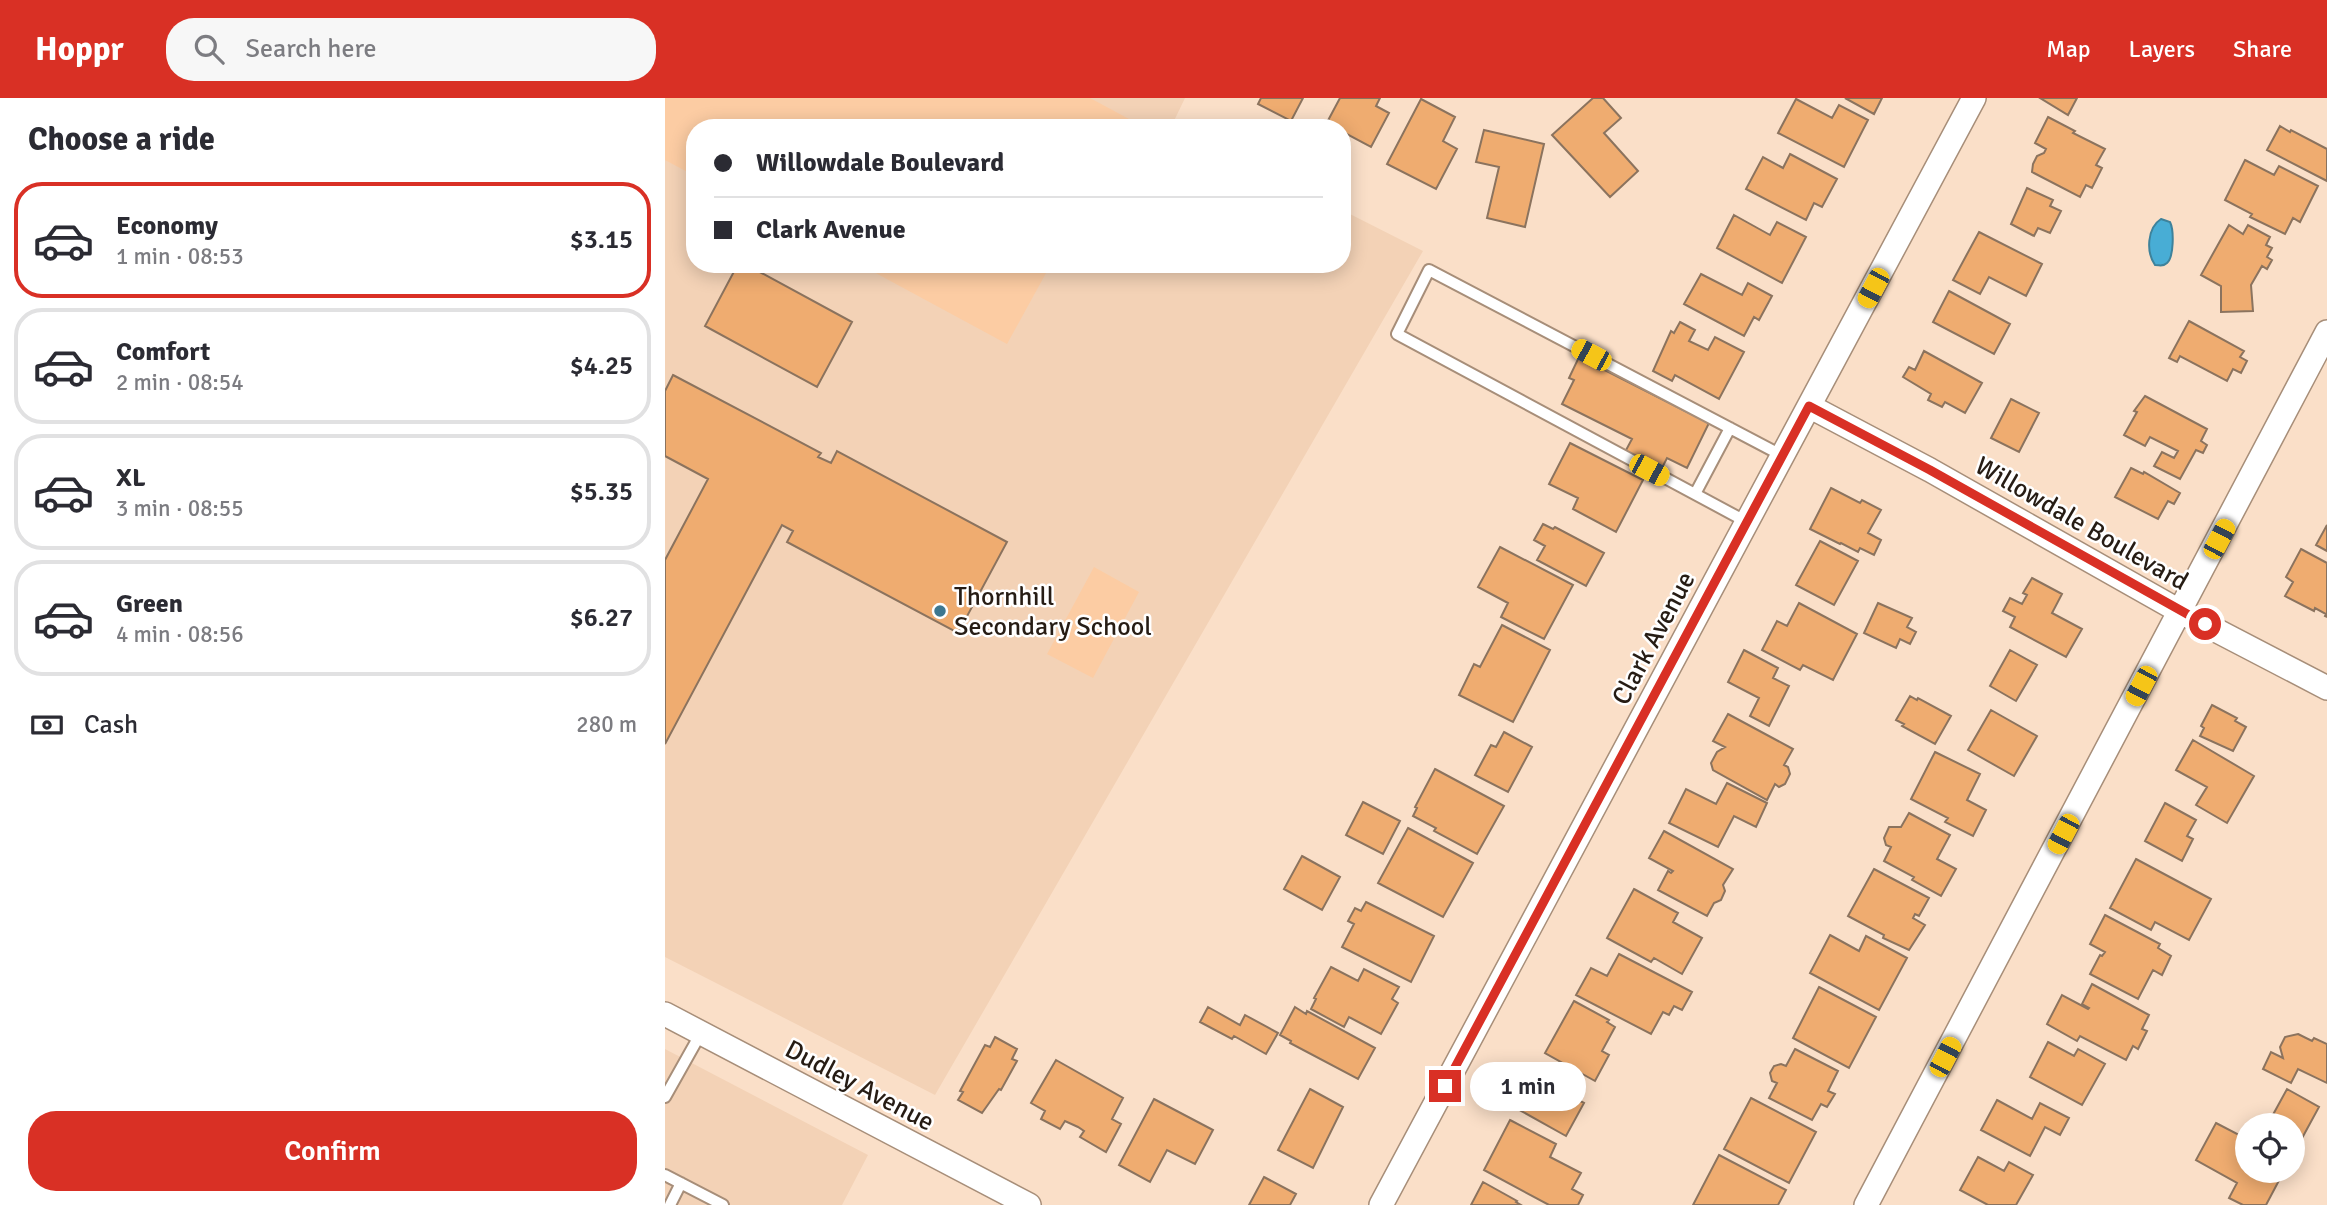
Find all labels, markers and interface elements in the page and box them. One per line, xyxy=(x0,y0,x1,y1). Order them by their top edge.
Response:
search box xyxy=(166,18,656,81)
text: Hoppr xyxy=(35,29,124,70)
icon: search xyxy=(190,30,228,68)
text: Search here xyxy=(246,33,377,65)
text: Map xyxy=(2046,34,2091,64)
text: Layers xyxy=(2129,34,2195,64)
text: Share xyxy=(2233,34,2292,64)
text: Choose a ride xyxy=(28,120,215,159)
text: Willowdale Boulevard xyxy=(756,147,1004,179)
icon: car xyxy=(32,209,95,272)
text: Economy xyxy=(116,210,218,242)
text: Clark Avenue xyxy=(756,214,906,246)
text: $3.15 xyxy=(570,224,633,256)
text: 1 min · 08:53 xyxy=(116,242,244,271)
car xyxy=(1854,265,1893,311)
icon: car xyxy=(32,335,95,398)
text: Comfort xyxy=(116,336,210,368)
car xyxy=(1568,336,1615,374)
text: $4.25 xyxy=(570,350,633,382)
text: 2 min · 08:54 xyxy=(116,368,244,397)
street label: Willowdale Boulevard xyxy=(1969,450,2194,598)
car xyxy=(1626,451,1673,489)
icon: car xyxy=(32,461,95,524)
text: XL xyxy=(116,462,146,494)
text: $5.35 xyxy=(570,476,633,508)
text: 3 min · 08:55 xyxy=(116,494,244,523)
car xyxy=(2200,516,2239,562)
street label: Clark Avenue xyxy=(1605,566,1702,711)
place label: Thornhill Secondary School xyxy=(954,581,1152,643)
icon: car xyxy=(32,587,95,650)
text: Green xyxy=(116,588,183,620)
text: $6.27 xyxy=(570,602,633,634)
marker: Thornhill Secondary School xyxy=(932,603,948,619)
route start xyxy=(2189,608,2221,640)
text: 4 min · 08:56 xyxy=(116,620,244,649)
car xyxy=(2122,663,2161,709)
icon: cash xyxy=(28,706,66,744)
text: Cash xyxy=(84,709,138,741)
text: 280 m xyxy=(576,710,637,739)
car xyxy=(2044,811,2083,857)
street label: Dudley Avenue xyxy=(780,1033,939,1139)
car xyxy=(1926,1034,1965,1080)
callout: 1 min xyxy=(1469,1062,1585,1110)
route end xyxy=(1429,1070,1461,1102)
text: 1 min xyxy=(1500,1072,1556,1101)
button: Confirm xyxy=(28,1111,637,1191)
map controls xyxy=(2235,1113,2305,1183)
button: locate xyxy=(2235,1113,2305,1183)

